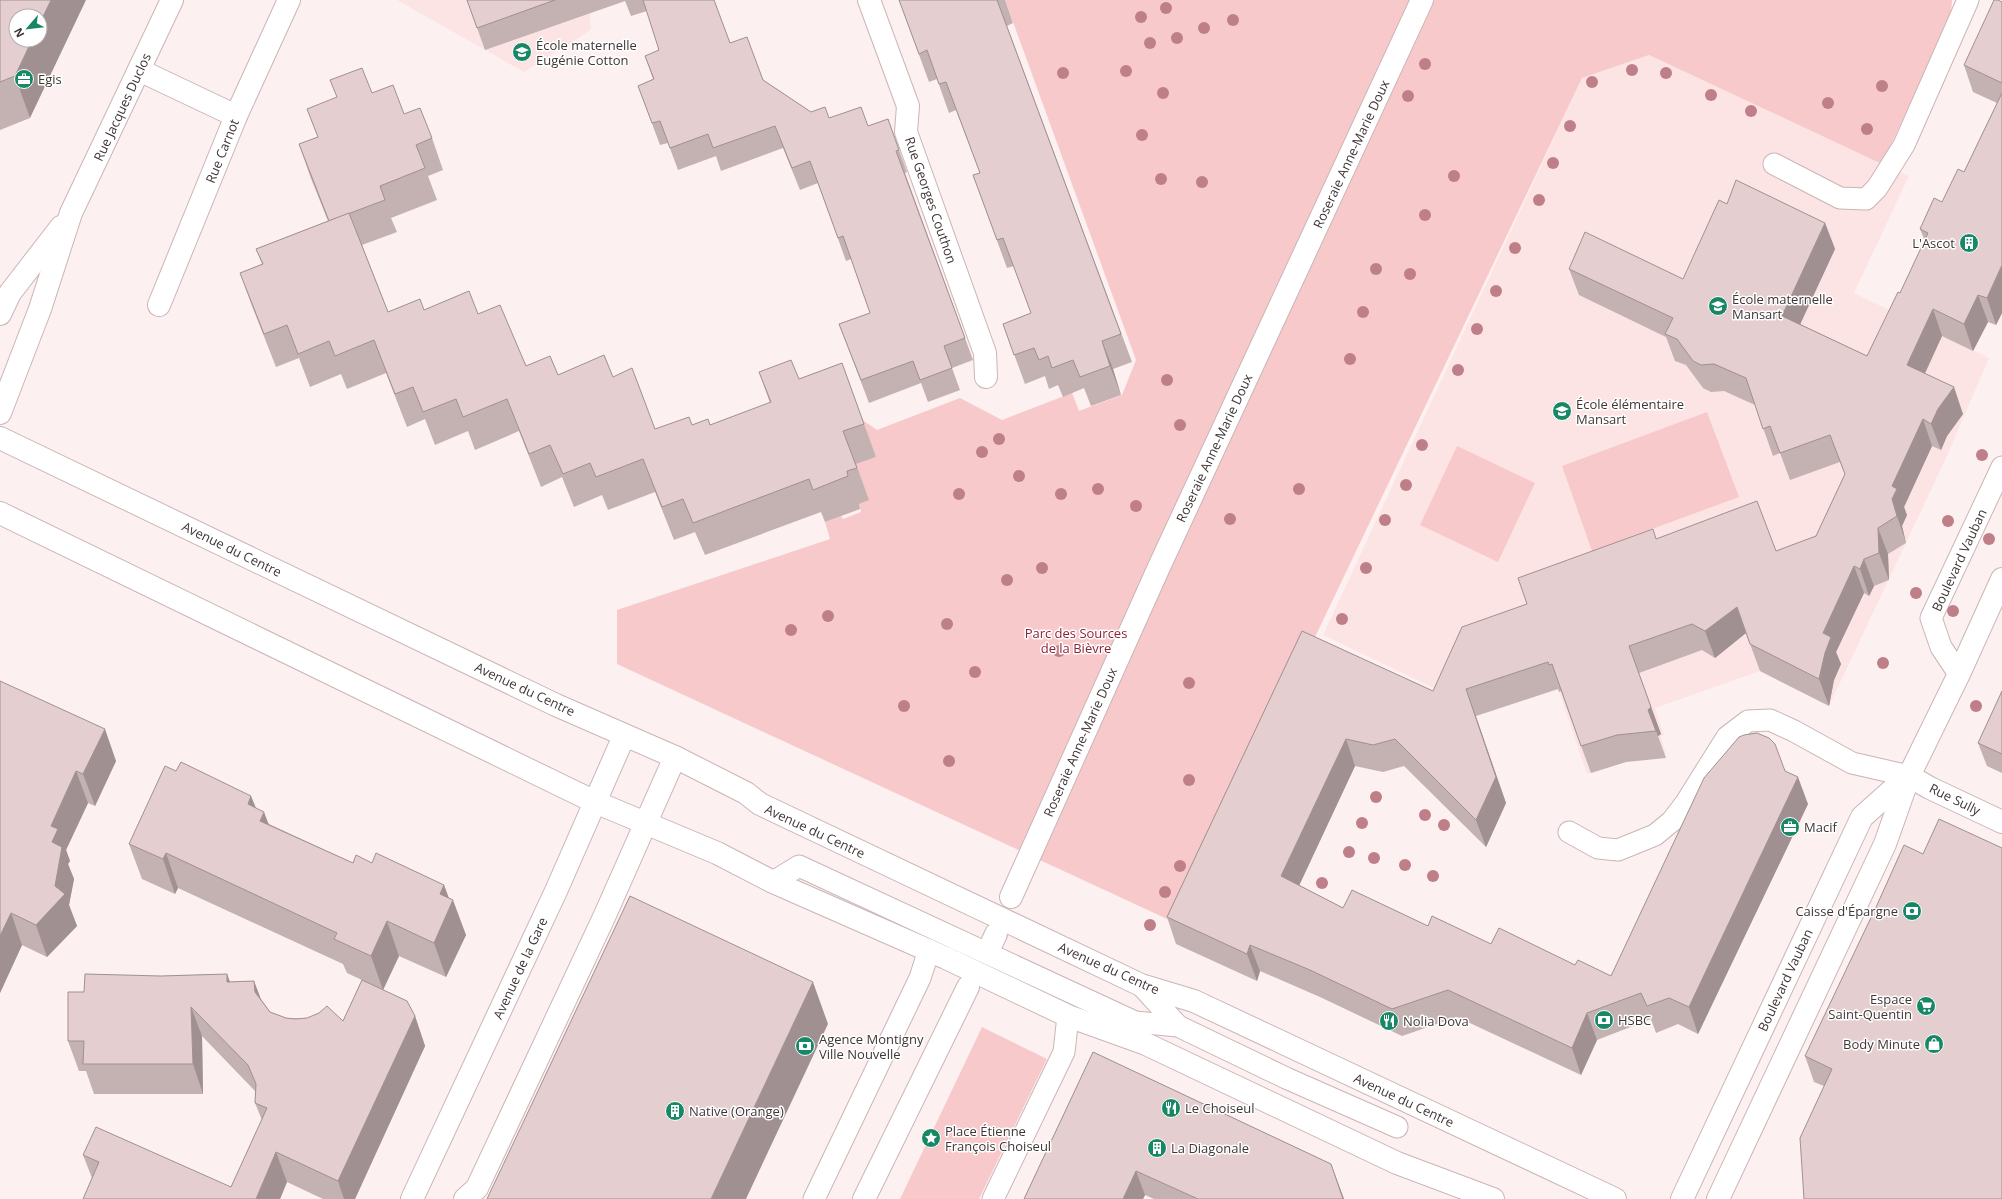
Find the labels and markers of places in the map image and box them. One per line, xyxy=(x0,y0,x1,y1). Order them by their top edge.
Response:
place label: École maternelle Eugénie Cotton xyxy=(536,36,637,69)
school or university icon: École maternelle Eugénie Cotton xyxy=(511,41,533,63)
office icon: Egis xyxy=(13,68,35,90)
place label: Egis xyxy=(38,70,62,88)
building icon: L'Ascot xyxy=(1958,232,1980,254)
place label: L'Ascot xyxy=(1912,234,1955,252)
place label: École maternelle Mansart xyxy=(1732,290,1833,323)
school or university icon: École maternelle Mansart xyxy=(1707,295,1729,317)
place label: École élémentaire Mansart xyxy=(1576,395,1684,428)
school or university icon: École élémentaire Mansart xyxy=(1551,400,1573,422)
office icon: Macif xyxy=(1779,816,1801,838)
place label: Macif xyxy=(1804,818,1837,836)
bank icon: Caisse d'Épargne xyxy=(1901,900,1923,922)
place label: Caisse d'Épargne xyxy=(1795,902,1898,920)
place label: Espace Saint-Quentin xyxy=(1828,990,1912,1023)
supermarket icon: Espace Saint-Quentin xyxy=(1915,995,1937,1017)
bank icon: HSBC xyxy=(1593,1009,1615,1031)
restaurant icon: Nolia Dova xyxy=(1378,1010,1400,1032)
place label: HSBC xyxy=(1618,1011,1651,1029)
place label: Nolia Dova xyxy=(1403,1012,1469,1030)
place label: Agence Montigny Ville Nouvelle xyxy=(819,1030,924,1063)
shop icon: Body Minute xyxy=(1923,1033,1945,1055)
bank icon: Agence Montigny Ville Nouvelle xyxy=(794,1035,816,1057)
place label: Body Minute xyxy=(1843,1035,1920,1053)
restaurant icon: Le Choiseul xyxy=(1160,1097,1182,1119)
place label: Le Choiseul xyxy=(1185,1099,1254,1117)
building icon: Native (Orange) xyxy=(664,1100,686,1122)
place label: Native (Orange) xyxy=(689,1102,784,1120)
place label: Place Étienne François Choiseul xyxy=(945,1122,1051,1155)
place icon: Place Étienne François Choiseul xyxy=(920,1127,942,1149)
building icon: La Diagonale xyxy=(1146,1137,1168,1159)
place label: La Diagonale xyxy=(1171,1139,1249,1157)

